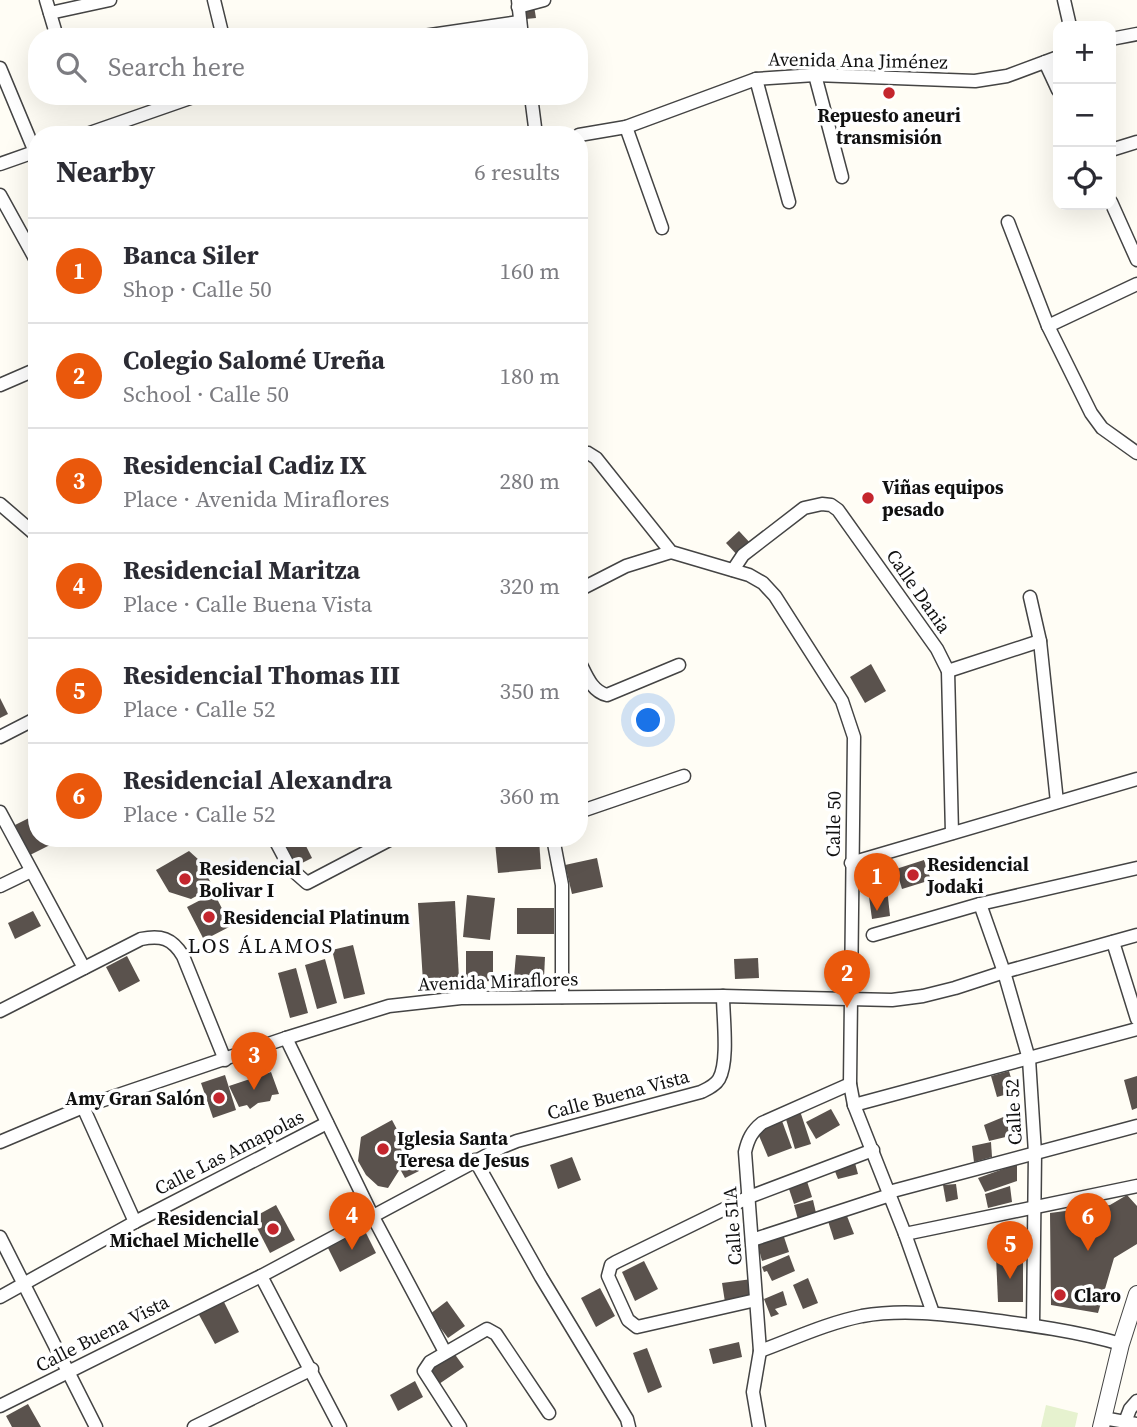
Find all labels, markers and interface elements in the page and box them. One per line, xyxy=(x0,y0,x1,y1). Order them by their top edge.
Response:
map controls xyxy=(1053,21,1116,210)
button: + xyxy=(1053,21,1116,84)
search box xyxy=(28,28,588,105)
street label: Avenida Ana Jiménez xyxy=(768,45,948,75)
icon: search xyxy=(52,48,90,86)
text: Search here xyxy=(108,49,245,85)
button: − xyxy=(1053,84,1116,147)
marker: Repuesto aneuri transmisión xyxy=(881,85,897,101)
place label: Repuesto aneuri transmisión xyxy=(817,102,961,150)
button: locate xyxy=(1053,147,1116,210)
text: Nearby xyxy=(56,151,155,192)
text: 6 results xyxy=(474,156,560,188)
text: Banca Siler xyxy=(123,237,259,273)
text: 1 xyxy=(73,255,85,287)
text: 160 m xyxy=(499,255,560,287)
text: Shop · Calle 50 xyxy=(123,273,272,305)
text: Colegio Salomé Ureña xyxy=(123,342,385,378)
text: 2 xyxy=(73,360,85,392)
text: 180 m xyxy=(499,360,560,392)
text: School · Calle 50 xyxy=(123,378,289,410)
text: Residencial Cadiz IX xyxy=(123,447,367,483)
text: 3 xyxy=(73,465,85,497)
text: 280 m xyxy=(499,465,560,497)
place label: Viñas equipos pesado xyxy=(882,474,1004,522)
text: Place · Avenida Miraflores xyxy=(123,483,390,515)
marker: Viñas equipos pesado xyxy=(860,490,876,506)
street label: Calle Dania xyxy=(881,544,958,638)
text: Residencial Maritza xyxy=(123,552,360,588)
text: 4 xyxy=(73,570,85,602)
text: 320 m xyxy=(499,570,560,602)
text: Place · Calle Buena Vista xyxy=(123,588,373,620)
text: Residencial Thomas III xyxy=(123,657,400,693)
text: 5 xyxy=(73,675,85,707)
text: 350 m xyxy=(499,675,560,707)
text: Place · Calle 52 xyxy=(123,693,275,725)
your location xyxy=(631,703,665,737)
text: Residencial Alexandra xyxy=(123,762,392,798)
text: 6 xyxy=(73,780,85,812)
text: 360 m xyxy=(499,780,560,812)
street label: Calle 50 xyxy=(819,791,847,857)
text: Place · Calle 52 xyxy=(123,798,275,830)
place label: Residencial Jodaki xyxy=(926,851,1029,899)
pin: 1 xyxy=(854,853,900,911)
place label: Residencial Bolivar I xyxy=(199,855,301,903)
marker: Residencial Jodaki xyxy=(905,867,921,883)
marker: Residencial Bolivar I xyxy=(177,871,193,887)
place label: Residencial Platinum xyxy=(223,904,410,930)
marker: Residencial Platinum xyxy=(201,909,217,925)
district label: LOS ÁLAMOS xyxy=(188,931,334,960)
pin: 2 xyxy=(824,950,870,1008)
street label: Avenida Miraflores xyxy=(417,965,579,997)
pin: 3 xyxy=(231,1032,277,1090)
street label: Calle Buena Vista xyxy=(544,1062,692,1125)
street label: Calle 52 xyxy=(998,1078,1028,1146)
place label: Amy Gran Salón xyxy=(65,1085,205,1111)
marker: Amy Gran Salón xyxy=(211,1090,227,1106)
street label: Calle Las Amapolas xyxy=(150,1103,308,1201)
place label: Iglesia Santa Teresa de Jesus xyxy=(397,1125,530,1173)
marker: Iglesia Santa Teresa de Jesus xyxy=(375,1141,391,1157)
street label: Calle 51A xyxy=(716,1185,748,1266)
pin: 4 xyxy=(329,1192,375,1250)
pin: 6 xyxy=(1065,1193,1111,1251)
place label: Residencial Michael Michelle xyxy=(109,1205,259,1253)
marker: Residencial Michael Michelle xyxy=(265,1221,281,1237)
pin: 5 xyxy=(987,1221,1033,1279)
place label: Claro xyxy=(1074,1282,1121,1308)
marker: Claro xyxy=(1052,1287,1068,1303)
street label: Calle Buena Vista xyxy=(31,1288,173,1378)

